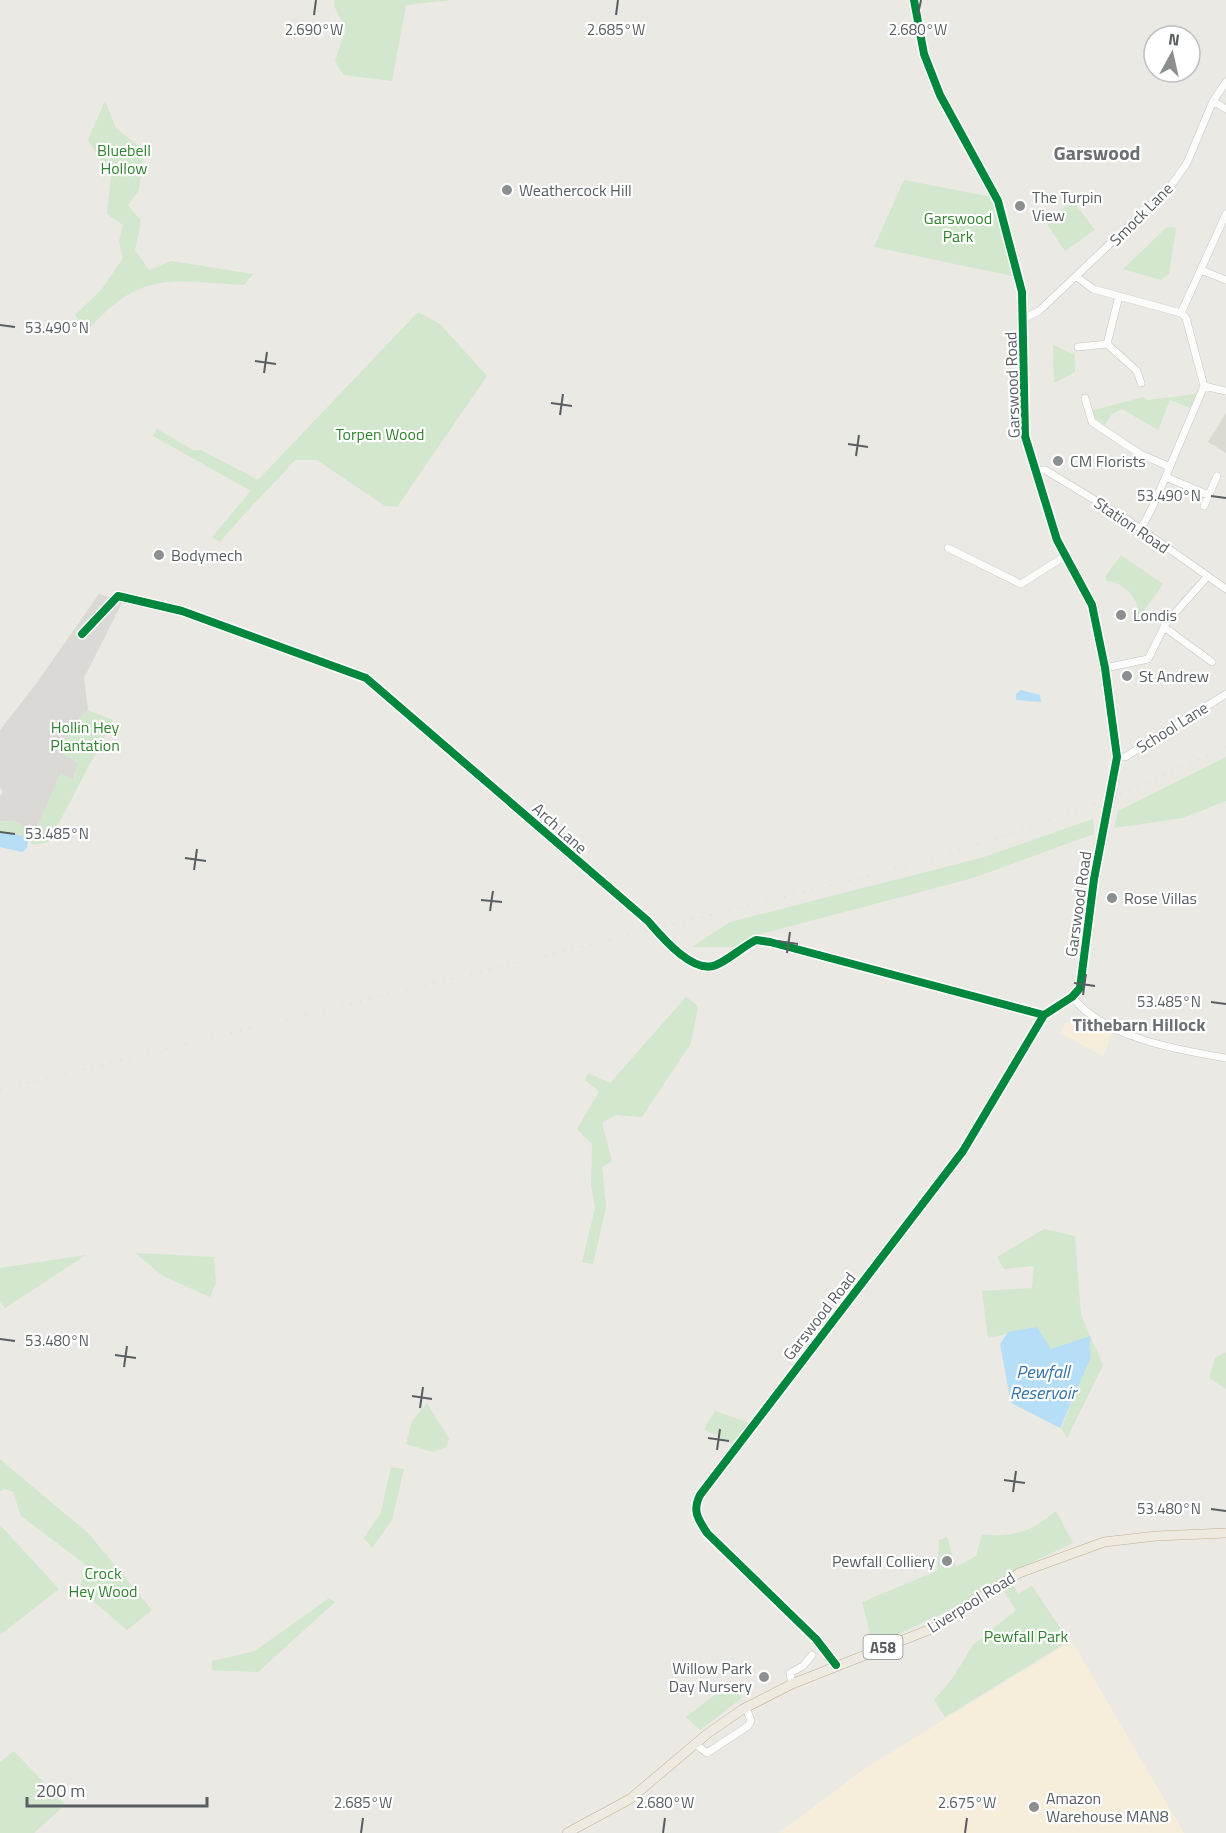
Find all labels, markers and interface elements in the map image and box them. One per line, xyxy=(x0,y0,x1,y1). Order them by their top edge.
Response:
text: 2.690°W xyxy=(285,18,343,41)
text: 2.685°W xyxy=(587,18,645,41)
text: 2.680°W xyxy=(889,18,947,41)
north arrow xyxy=(1142,24,1202,84)
text: N xyxy=(1167,26,1181,52)
district label: Garswood xyxy=(1053,137,1141,168)
park label: Bluebell Hollow xyxy=(97,138,151,180)
street label: Smock Lane xyxy=(1104,177,1178,251)
place label: Weathercock Hill xyxy=(519,178,632,202)
marker: Weathercock Hill xyxy=(500,183,514,197)
place label: The Turpin View xyxy=(1032,185,1102,227)
marker: The Turpin View xyxy=(1013,199,1027,213)
park label: Garswood Park xyxy=(924,206,992,248)
text: 53.490°N xyxy=(25,316,89,339)
street label: Garswood Road xyxy=(998,331,1026,439)
park label: Torpen Wood xyxy=(336,422,424,446)
place label: CM Florists xyxy=(1070,449,1146,473)
marker: CM Florists xyxy=(1051,454,1065,468)
text: 53.490°N xyxy=(1137,484,1201,507)
street label: Station Road xyxy=(1089,491,1175,559)
place label: Bodymech xyxy=(171,543,243,567)
marker: Bodymech xyxy=(152,548,166,562)
place label: Londis xyxy=(1133,603,1177,627)
marker: Londis xyxy=(1114,608,1128,622)
place label: St Andrew xyxy=(1139,664,1209,688)
marker: St Andrew xyxy=(1120,669,1134,683)
street label: School Lane xyxy=(1131,695,1213,759)
park label: Hollin Hey Plantation xyxy=(50,715,120,757)
street label: Arch Lane xyxy=(527,797,593,859)
text: 53.485°N xyxy=(25,822,89,845)
street label: Garswood Road xyxy=(1059,850,1097,958)
place label: Rose Villas xyxy=(1124,886,1197,910)
marker: Rose Villas xyxy=(1105,891,1119,905)
text: 53.485°N xyxy=(1137,990,1201,1013)
district label: Tithebarn Hillock xyxy=(1073,1011,1206,1038)
street label: Garswood Road xyxy=(777,1267,861,1365)
text: 53.480°N xyxy=(25,1329,89,1352)
water label: Pewfall Reservoir xyxy=(1010,1358,1078,1406)
text: 53.480°N xyxy=(1137,1497,1201,1520)
place label: Pewfall Colliery xyxy=(832,1549,935,1573)
marker: Pewfall Colliery xyxy=(940,1554,954,1568)
park label: Crock Hey Wood xyxy=(68,1561,138,1603)
street label: Liverpool Road xyxy=(922,1565,1020,1639)
park label: Pewfall Park xyxy=(984,1624,1069,1648)
road number: A58 xyxy=(864,1635,902,1659)
place label: Willow Park Day Nursery xyxy=(669,1656,752,1698)
marker: Willow Park Day Nursery xyxy=(757,1670,771,1684)
scale bar xyxy=(27,1770,207,1808)
text: 200 m xyxy=(36,1777,85,1804)
place label: Amazon Warehouse MAN8 xyxy=(1046,1786,1169,1828)
text: 2.685°W xyxy=(334,1791,392,1814)
text: 2.680°W xyxy=(636,1791,694,1814)
text: 2.675°W xyxy=(938,1791,996,1814)
marker: Amazon Warehouse MAN8 xyxy=(1027,1800,1041,1814)

